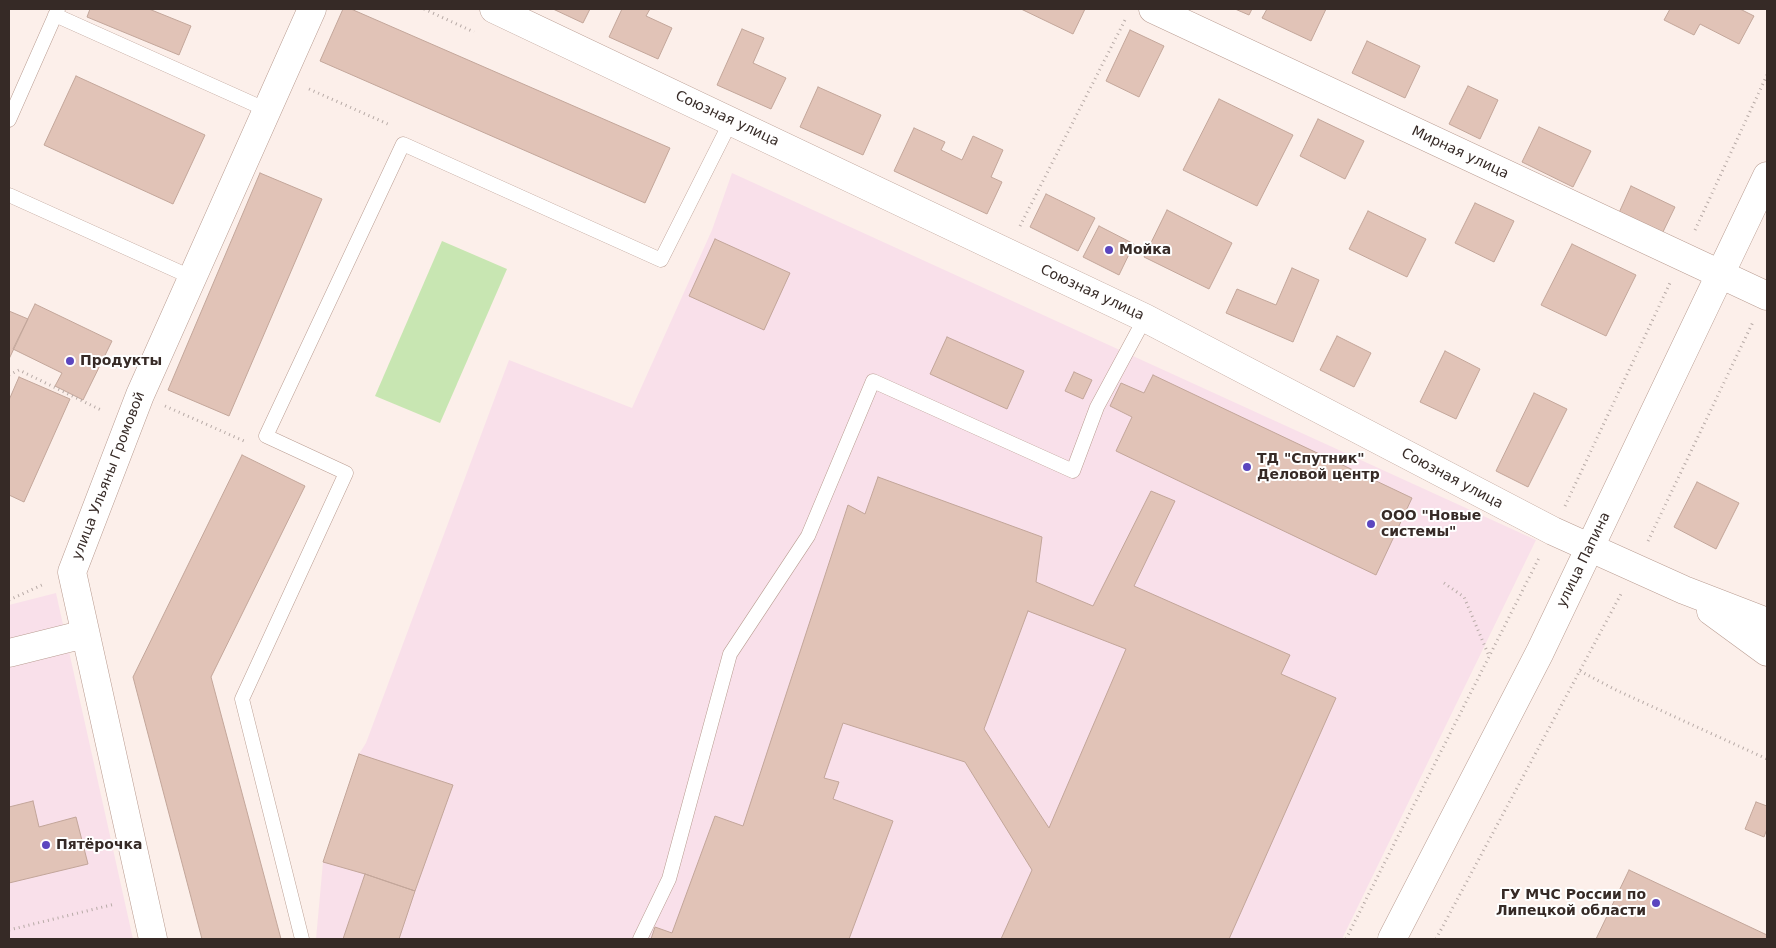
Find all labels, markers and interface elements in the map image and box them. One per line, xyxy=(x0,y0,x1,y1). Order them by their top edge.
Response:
street label: Союзная улица xyxy=(672,88,782,150)
street label: Мирная улица xyxy=(1409,123,1511,183)
place label: Мойка xyxy=(1119,242,1171,258)
marker: Мойка xyxy=(1103,244,1115,256)
street label: Союзная улица xyxy=(1037,262,1147,324)
place label: Продукты xyxy=(80,353,162,369)
marker: Продукты xyxy=(64,355,76,367)
street label: улица Ульяны Громовой xyxy=(69,390,149,562)
street label: Союзная улица xyxy=(1398,445,1506,513)
place label: ТД "Спутник" Деловой центр xyxy=(1257,451,1380,484)
marker: ТД "Спутник" Деловой центр xyxy=(1241,461,1253,473)
place label: ООО "Новые системы" xyxy=(1381,508,1481,540)
street label: улица Папина xyxy=(1554,510,1614,610)
marker: ООО "Новые системы" xyxy=(1365,518,1377,530)
place label: Пятёрочка xyxy=(56,837,143,853)
marker: Пятёрочка xyxy=(40,839,52,851)
place label: ГУ МЧС России по Липецкой области xyxy=(1496,887,1646,920)
marker: ГУ МЧС России по Липецкой области xyxy=(1650,897,1662,909)

